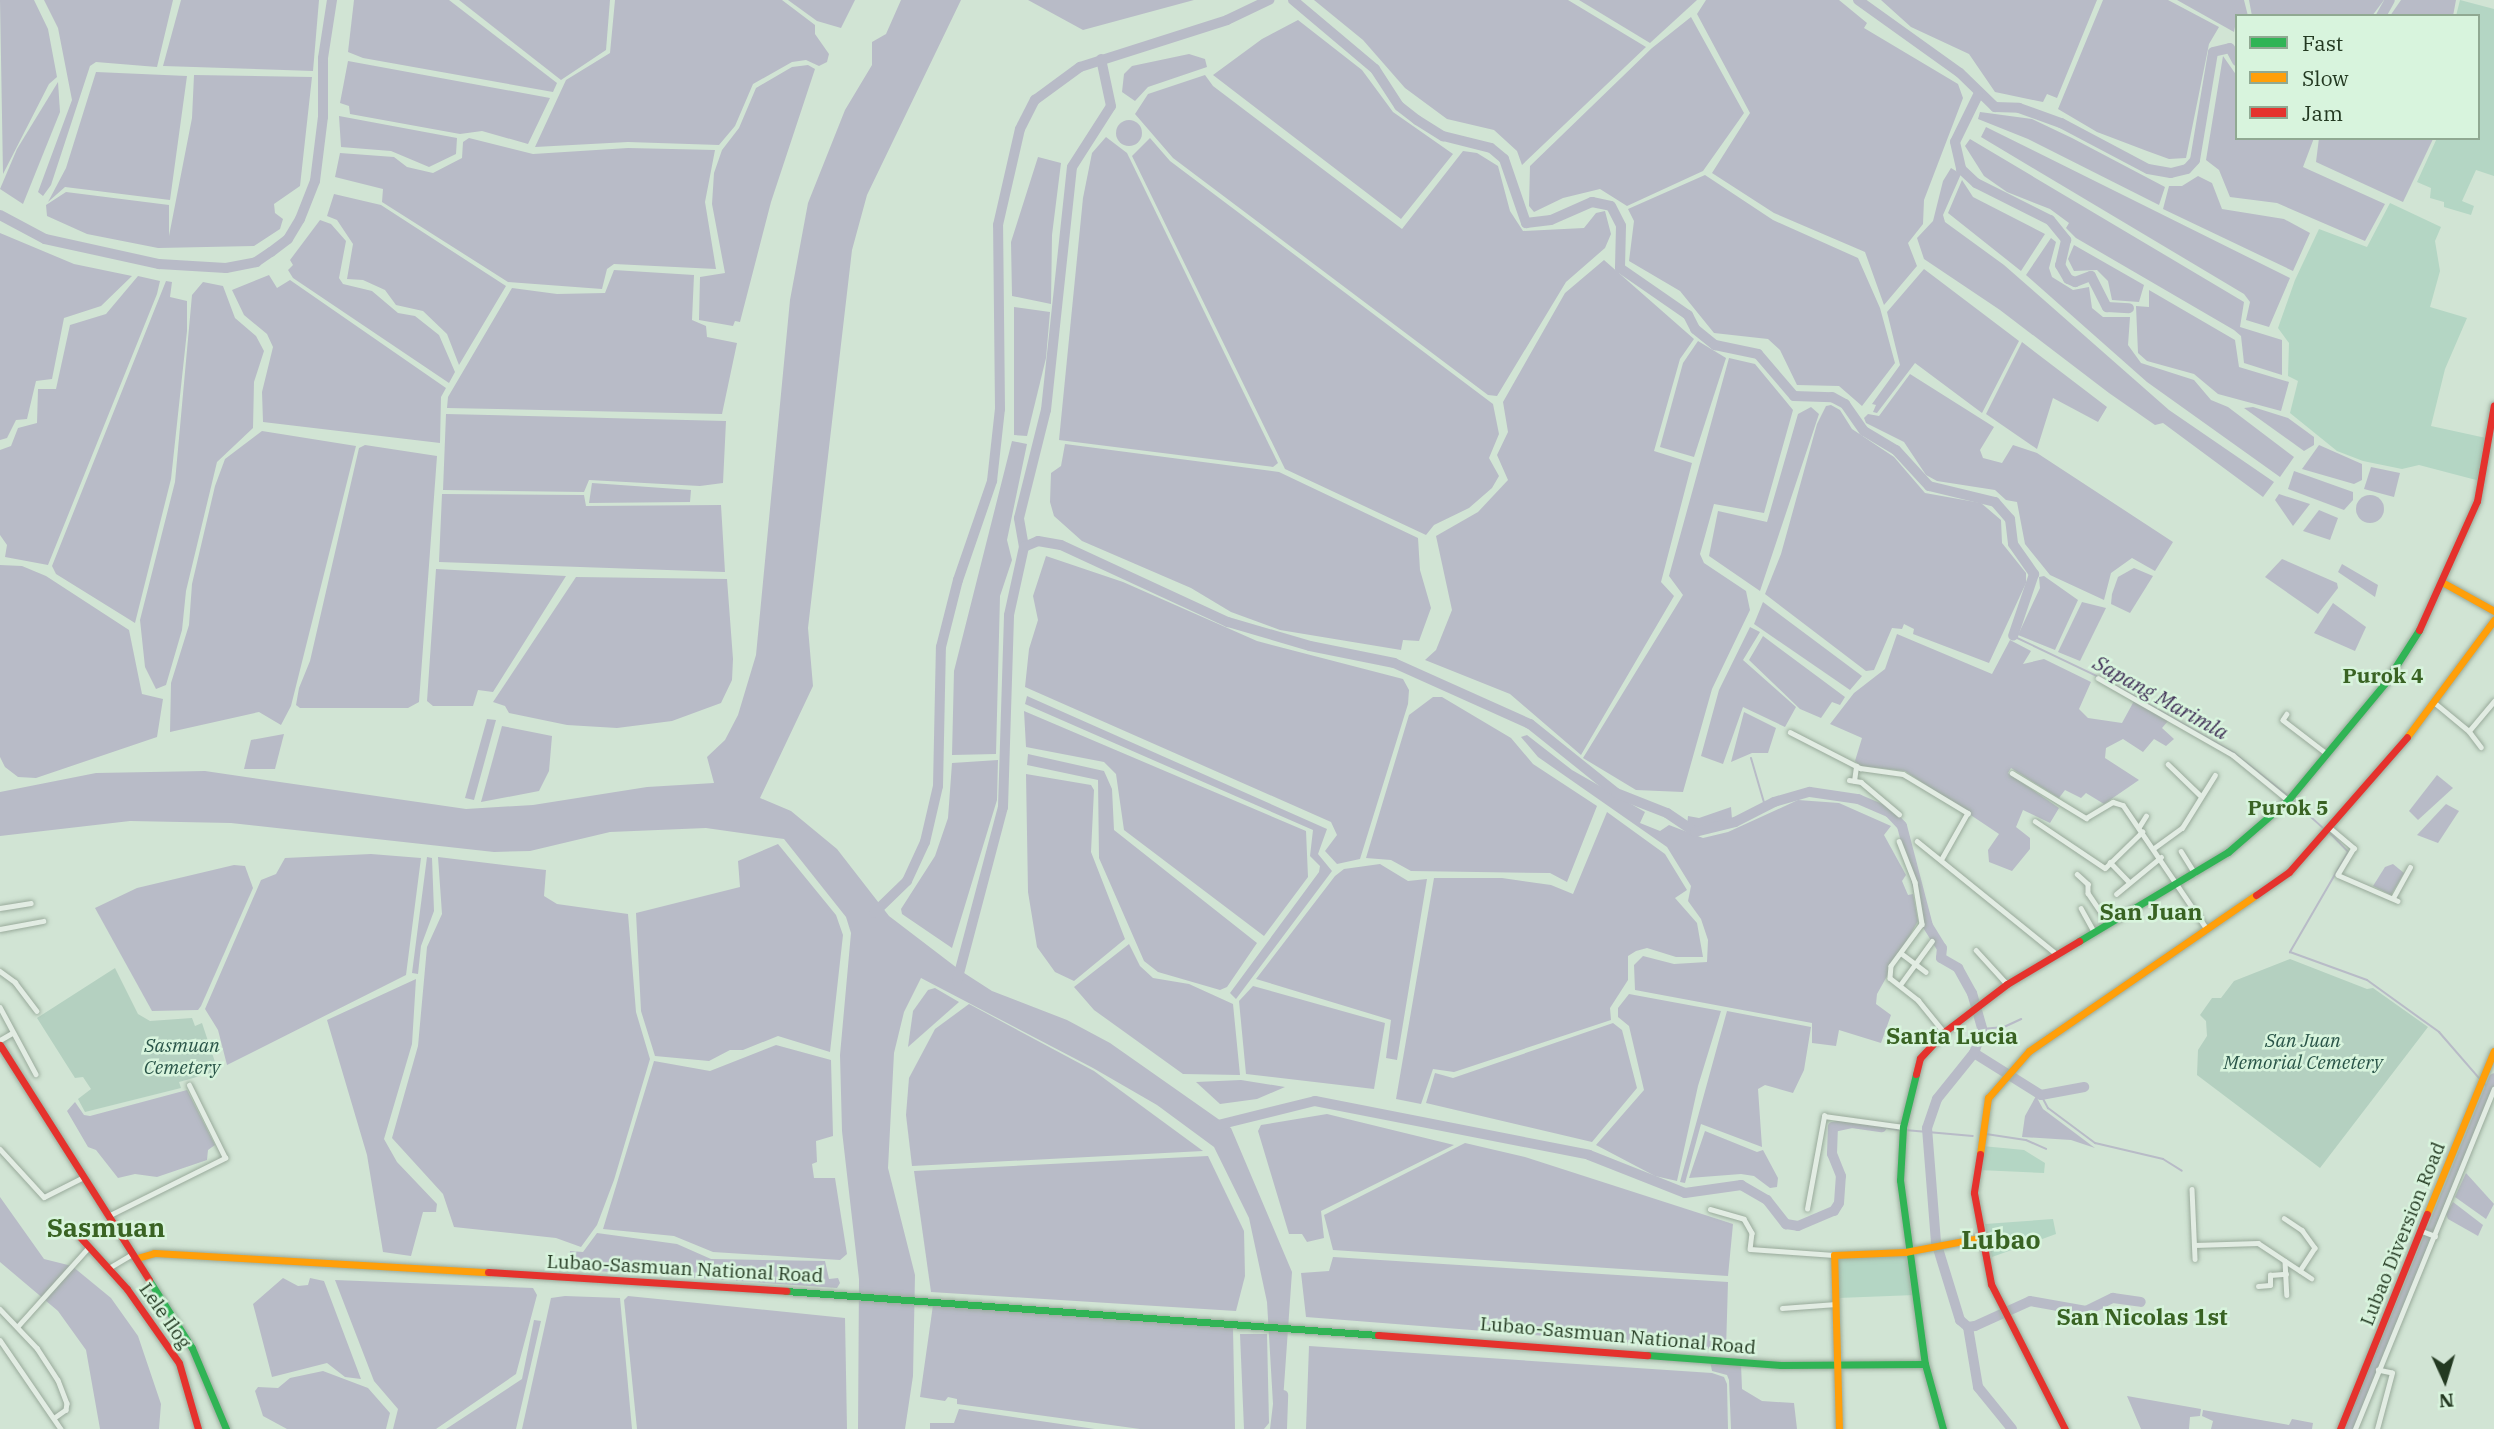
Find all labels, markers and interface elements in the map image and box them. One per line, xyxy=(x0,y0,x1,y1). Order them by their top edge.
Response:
legend xyxy=(2235,14,2480,140)
text: Fast xyxy=(2302,29,2343,57)
text: Slow xyxy=(2302,64,2349,92)
text: Jam xyxy=(2302,99,2343,127)
water label: Sapang Marimla xyxy=(2089,649,2233,745)
district label: Purok 4 xyxy=(2343,662,2423,688)
district label: Purok 5 xyxy=(2248,794,2328,820)
district label: San Juan xyxy=(2099,897,2203,925)
district label: Santa Lucia xyxy=(1886,1021,2018,1049)
park label: San Juan Memorial Cemetery xyxy=(2223,1030,2383,1074)
park label: Sasmuan Cemetery xyxy=(144,1035,220,1079)
street label: Lubao Diversion Road xyxy=(2356,1139,2450,1329)
district label: Sasmuan xyxy=(47,1212,165,1244)
district label: Lubao xyxy=(1961,1224,2041,1256)
street label: Lubao-Sasmuan National Road xyxy=(546,1250,824,1288)
street label: Lele Ilog xyxy=(134,1279,196,1353)
district label: San Nicolas 1st xyxy=(2056,1302,2228,1330)
street label: Lubao-Sasmuan National Road xyxy=(1479,1313,1757,1359)
north arrow xyxy=(2410,1345,2480,1415)
text: N xyxy=(2438,1388,2455,1413)

